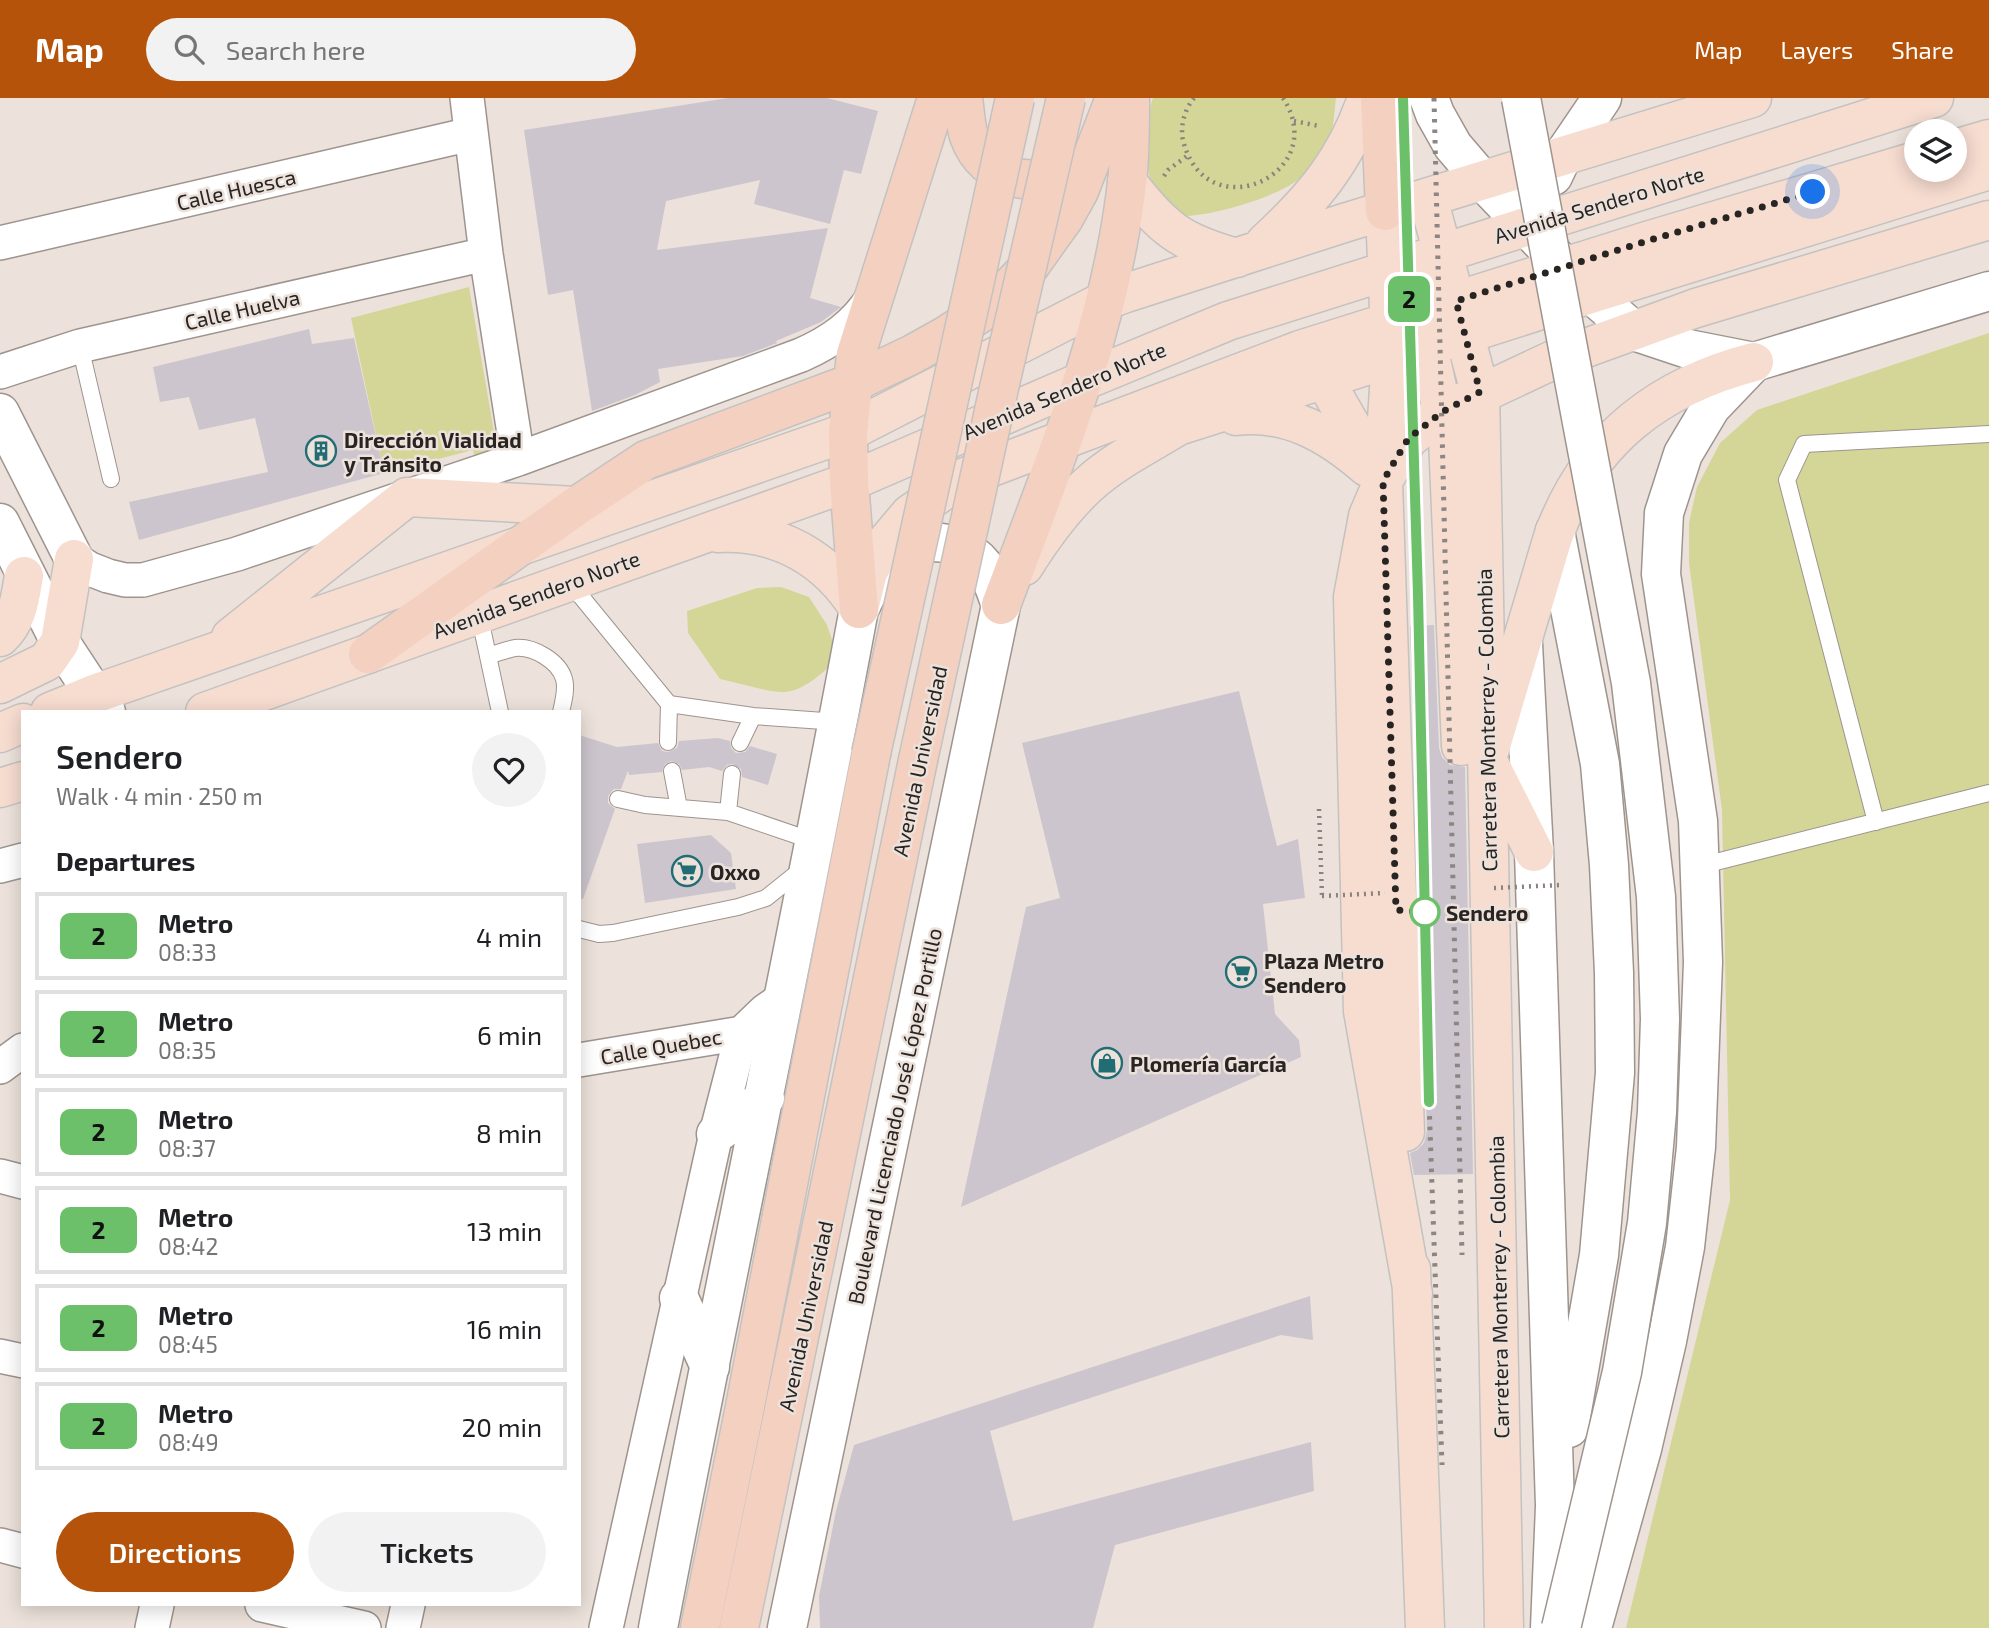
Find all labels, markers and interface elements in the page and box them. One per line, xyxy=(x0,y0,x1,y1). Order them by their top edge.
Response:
search box xyxy=(146,18,636,81)
text: Map xyxy=(35,29,104,69)
icon: search xyxy=(170,30,208,68)
text: Search here xyxy=(226,34,365,65)
text: Map xyxy=(1694,35,1742,64)
text: Layers xyxy=(1780,35,1853,64)
text: Share xyxy=(1891,35,1954,64)
map controls xyxy=(1904,119,1967,182)
button: layers xyxy=(1904,119,1967,182)
street label: Avenida Sendero Norte xyxy=(1491,160,1707,248)
street label: Calle Huesca xyxy=(174,163,298,215)
your location xyxy=(1795,174,1830,209)
line badge: 2 xyxy=(1386,276,1432,322)
street label: Calle Huelva xyxy=(182,284,302,334)
text: 2 xyxy=(1402,284,1416,313)
street label: Avenida Sendero Norte xyxy=(959,336,1169,444)
place label: Dirección Vialidad y Tránsito xyxy=(344,427,522,477)
building icon: Dirección Vialidad y Tránsito xyxy=(304,434,338,468)
street label: Avenida Sendero Norte xyxy=(429,545,643,643)
street label: Carretera Monterrey - Colombia xyxy=(1471,568,1501,872)
street label: Avenida Universidad xyxy=(887,663,951,859)
button: heart xyxy=(472,733,546,807)
text: Sendero xyxy=(56,736,183,776)
text: Walk · 4 min · 250 m xyxy=(56,782,263,810)
text: Departures xyxy=(56,845,195,876)
supermarket icon: Oxxo xyxy=(670,854,704,888)
place label: Oxxo xyxy=(710,859,760,884)
marker: Sendero xyxy=(1410,897,1440,927)
place label: Sendero xyxy=(1446,900,1528,925)
text: Metro xyxy=(158,907,233,938)
text: 2 xyxy=(92,921,105,950)
text: 4 min xyxy=(476,921,542,952)
street label: Boulevard Licenciado José López Portillo xyxy=(842,926,946,1306)
text: 08:33 xyxy=(158,938,217,966)
place label: Plaza Metro Sendero xyxy=(1264,948,1384,997)
supermarket icon: Plaza Metro Sendero xyxy=(1224,955,1258,989)
text: Metro xyxy=(158,1005,233,1036)
text: 2 xyxy=(92,1019,105,1048)
text: 6 min xyxy=(477,1019,542,1050)
street label: Calle Quebec xyxy=(598,1023,724,1070)
text: 08:35 xyxy=(158,1036,216,1064)
shop icon: Plomería García xyxy=(1090,1046,1124,1080)
place label: Plomería García xyxy=(1130,1051,1287,1076)
text: Metro xyxy=(158,1103,233,1134)
text: 2 xyxy=(92,1117,105,1146)
text: 8 min xyxy=(476,1117,542,1148)
text: 08:37 xyxy=(158,1134,216,1162)
street label: Carretera Monterrey - Colombia xyxy=(1483,1135,1513,1439)
text: Metro xyxy=(158,1201,233,1232)
text: 2 xyxy=(92,1215,105,1244)
text: 13 min xyxy=(467,1215,542,1246)
street label: Avenida Universidad xyxy=(773,1218,837,1414)
text: 08:42 xyxy=(158,1232,218,1260)
text: Metro xyxy=(158,1299,233,1330)
text: 2 xyxy=(92,1313,105,1342)
text: 16 min xyxy=(467,1313,542,1344)
text: 08:45 xyxy=(158,1330,218,1358)
text: Metro xyxy=(158,1397,233,1428)
text: 2 xyxy=(92,1411,105,1440)
text: 20 min xyxy=(462,1411,542,1442)
text: 08:49 xyxy=(158,1428,219,1456)
button: Directions xyxy=(56,1512,294,1592)
button: Tickets xyxy=(308,1512,546,1592)

